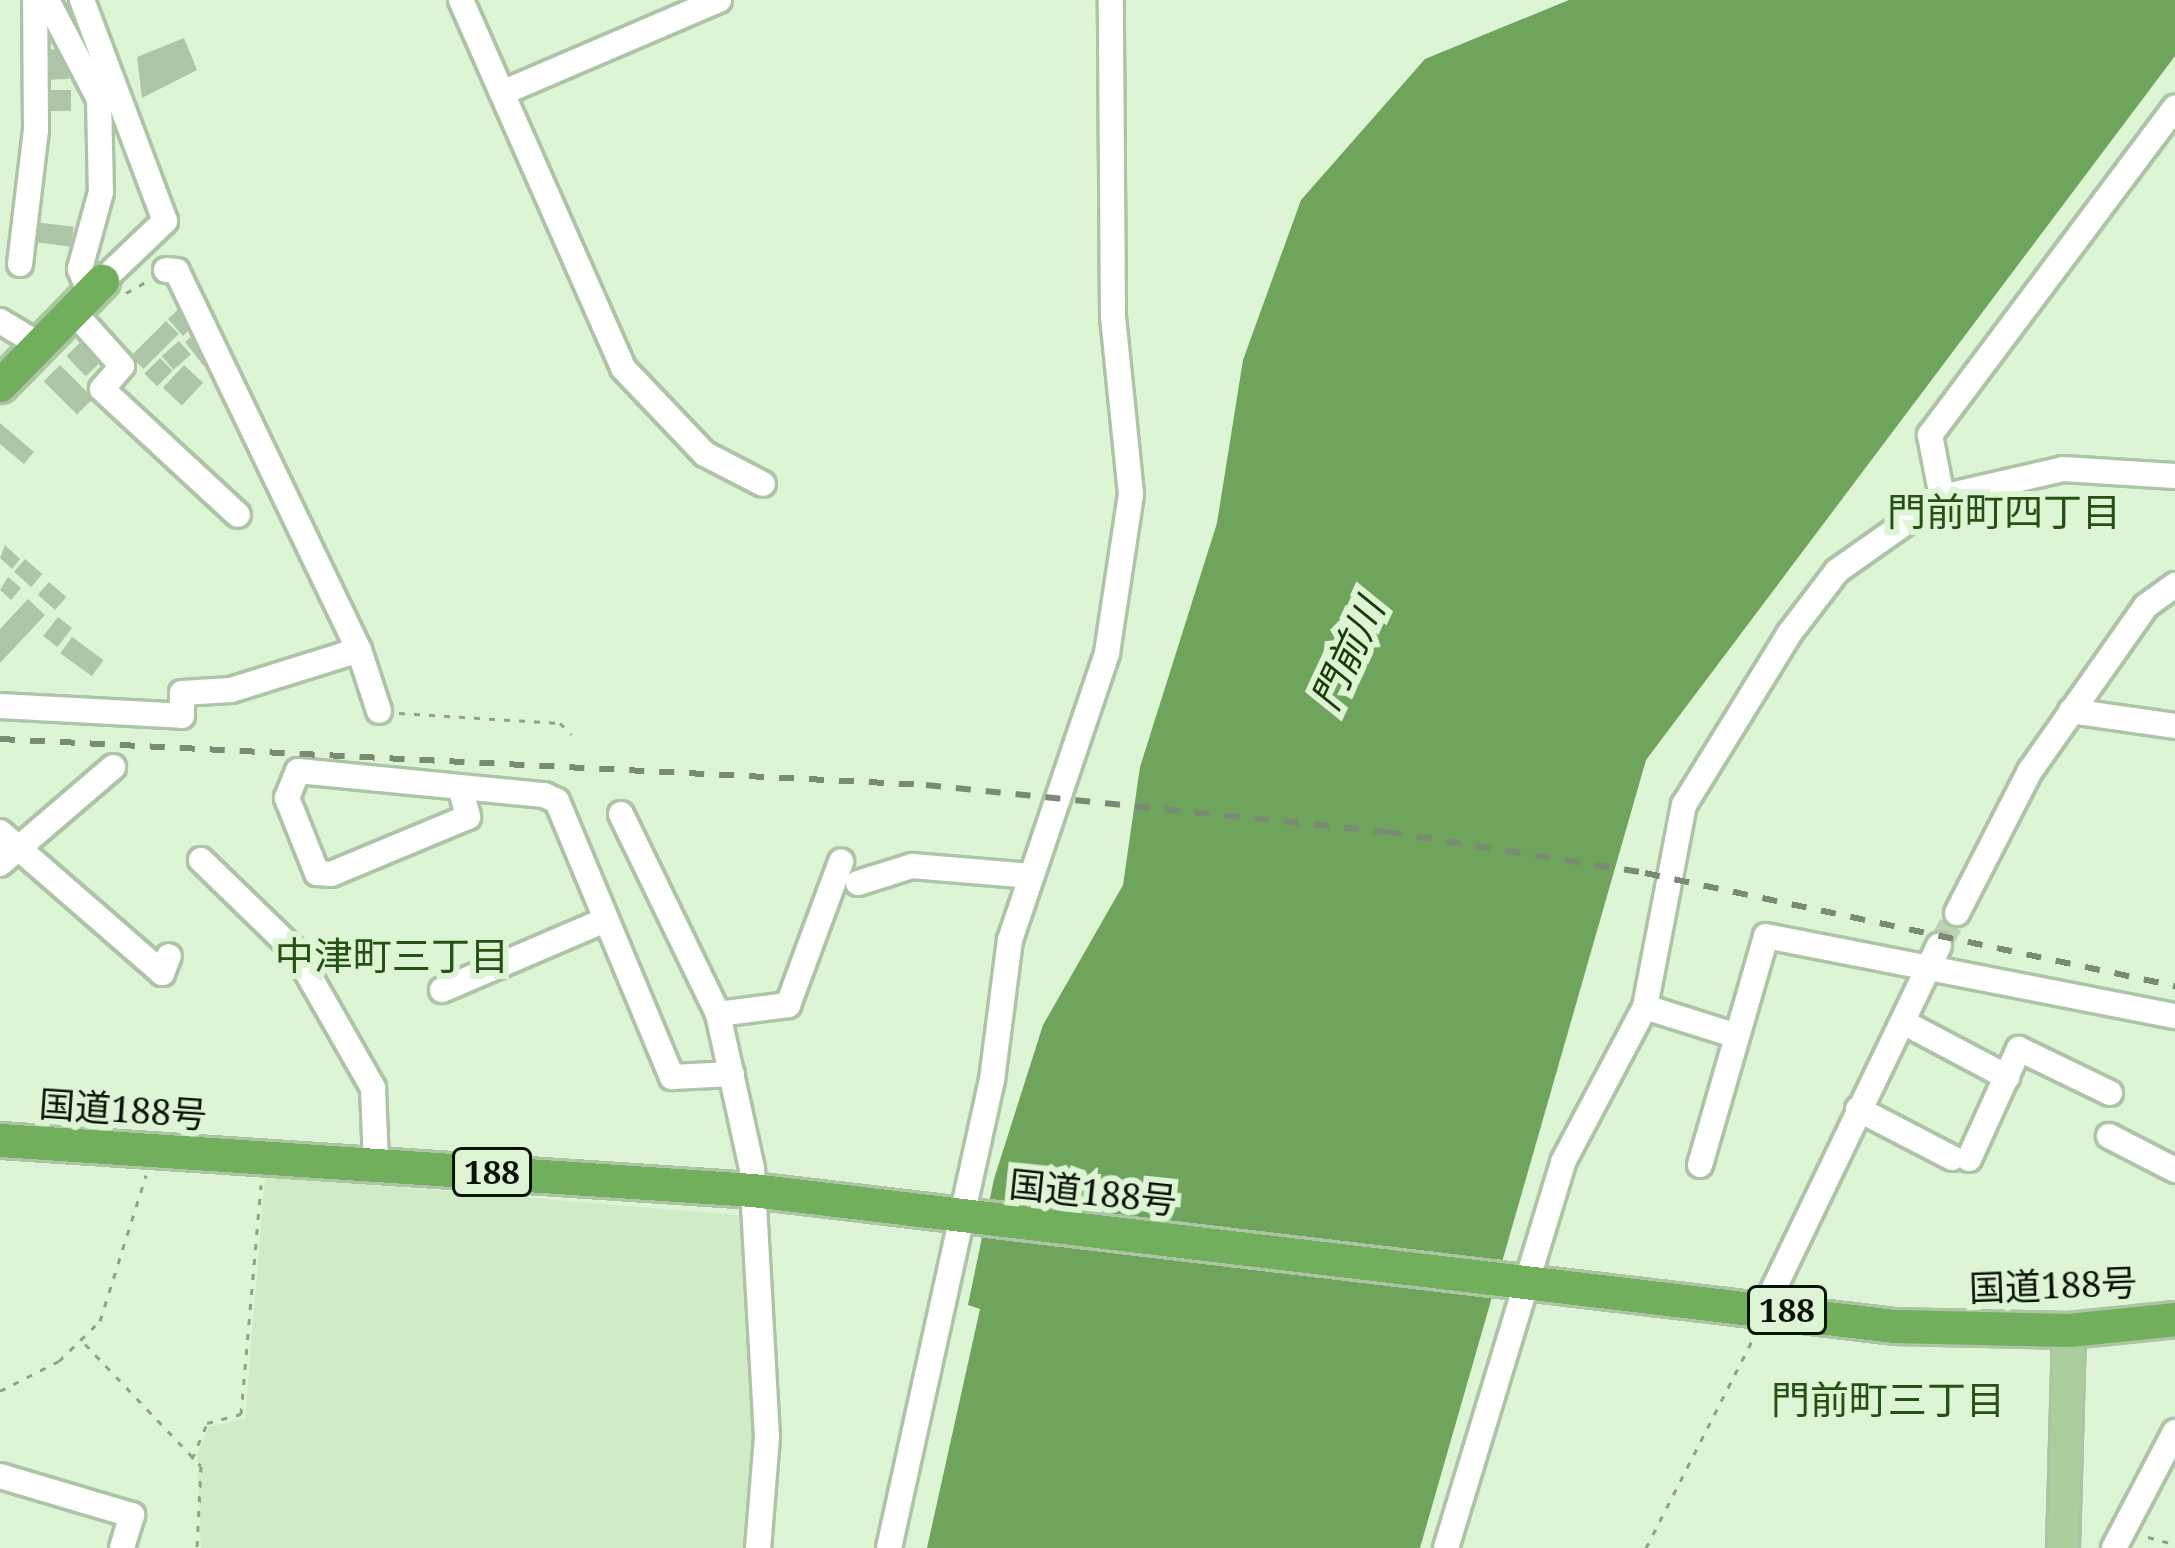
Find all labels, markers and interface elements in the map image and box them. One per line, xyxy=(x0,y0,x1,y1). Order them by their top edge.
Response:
district label: 門前町四丁目 xyxy=(1887,488,2121,534)
water label: 門前川 xyxy=(1301,591,1393,717)
district label: 中津町三丁目 xyxy=(275,932,509,978)
street label: 国道188号 xyxy=(38,1082,208,1136)
road number: 188 xyxy=(450,1145,534,1199)
street label: 国道188号 xyxy=(1007,1162,1179,1222)
street label: 国道188号 xyxy=(1968,1260,2138,1310)
road number: 188 xyxy=(1745,1283,1829,1337)
district label: 門前町三丁目 xyxy=(1771,1376,2005,1422)

